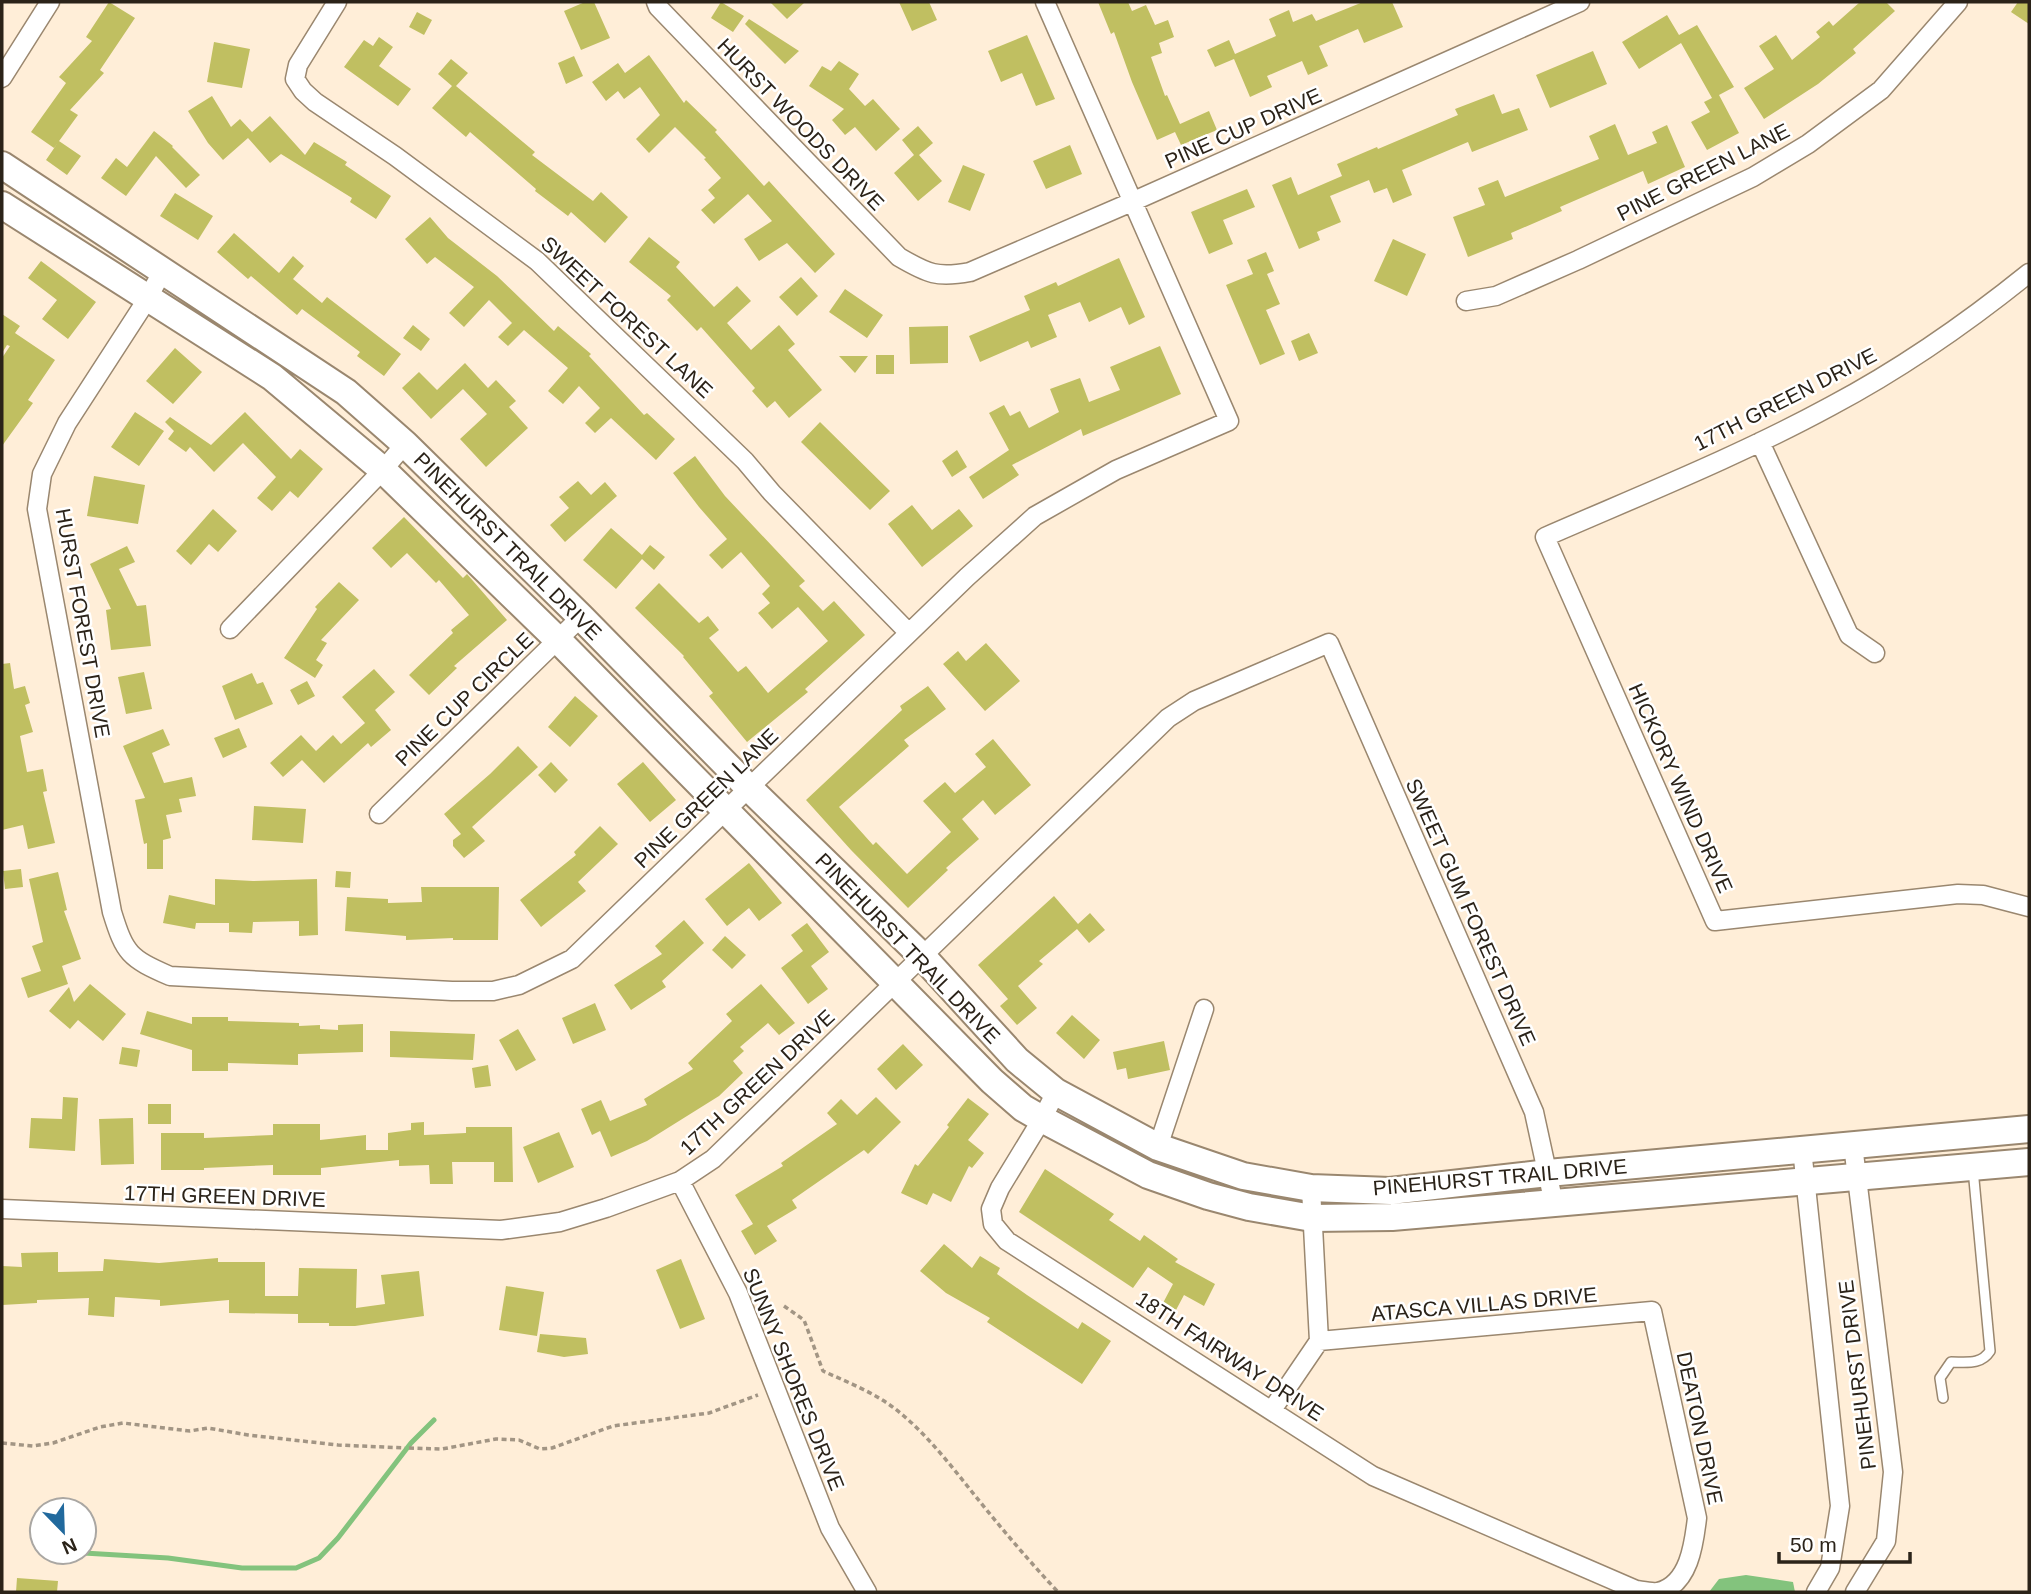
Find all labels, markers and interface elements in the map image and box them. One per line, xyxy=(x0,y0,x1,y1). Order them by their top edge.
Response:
street label: HURST WOODS DRIVE xyxy=(713,33,889,215)
street label: PINE CUP DRIVE xyxy=(1161,83,1325,173)
street label: PINE GREEN LANE xyxy=(1613,119,1793,225)
street label: SWEET FOREST LANE xyxy=(537,232,717,402)
street label: 17TH GREEN DRIVE xyxy=(1690,343,1880,455)
street label: PINEHURST TRAIL DRIVE xyxy=(410,448,606,644)
street label: HURST FOREST DRIVE xyxy=(51,506,115,740)
street label: PINE CUP CIRCLE xyxy=(391,628,537,770)
street label: HICKORY WIND DRIVE xyxy=(1624,680,1738,896)
street label: PINE GREEN LANE xyxy=(630,724,782,872)
street label: SWEET GUM FOREST DRIVE xyxy=(1402,775,1540,1049)
street label: PINEHURST TRAIL DRIVE xyxy=(811,848,1005,1048)
street label: 17TH GREEN DRIVE xyxy=(675,1005,839,1159)
street label: PINEHURST TRAIL DRIVE xyxy=(1372,1154,1628,1200)
street label: 17TH GREEN DRIVE xyxy=(124,1181,326,1211)
street label: SUNNY SHORES DRIVE xyxy=(739,1265,849,1493)
street label: PINEHURST DRIVE xyxy=(1834,1279,1880,1471)
street label: ATASCA VILLAS DRIVE xyxy=(1370,1283,1598,1325)
street label: 18TH FAIRWAY DRIVE xyxy=(1132,1287,1328,1425)
street label: DEATON DRIVE xyxy=(1673,1350,1727,1506)
north arrow xyxy=(28,1496,98,1566)
scale bar xyxy=(1779,1520,1910,1564)
text: 50 m xyxy=(1790,1533,1837,1556)
text: N xyxy=(59,1534,80,1559)

